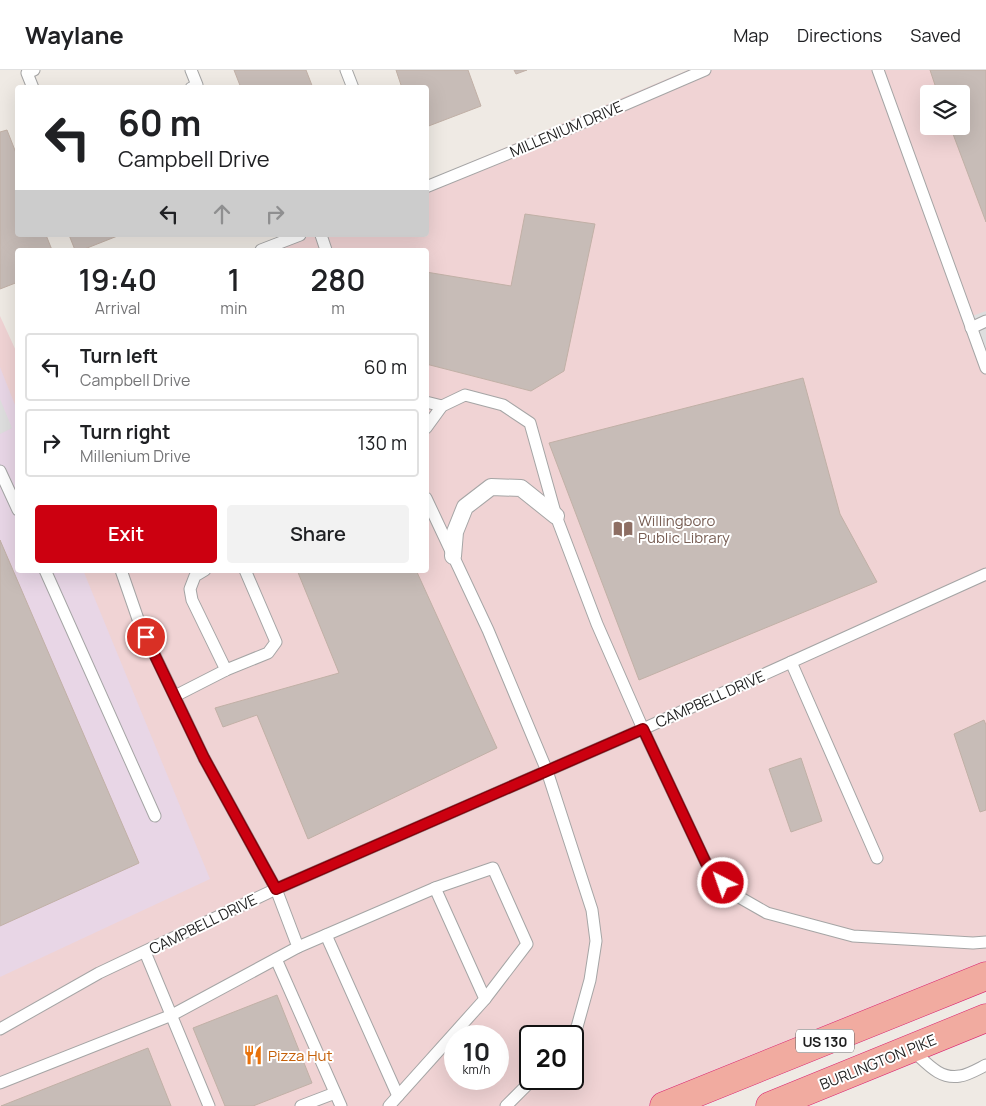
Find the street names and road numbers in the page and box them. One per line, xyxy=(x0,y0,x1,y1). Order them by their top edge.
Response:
street label: MILLENIUM DRIVE xyxy=(506,96,626,162)
street label: CAMPBELL DRIVE xyxy=(652,666,768,732)
street label: CAMPBELL DRIVE xyxy=(146,889,260,959)
road number: US 130 xyxy=(796,1029,854,1052)
street label: BURLINGTON PIKE xyxy=(817,1029,939,1095)

